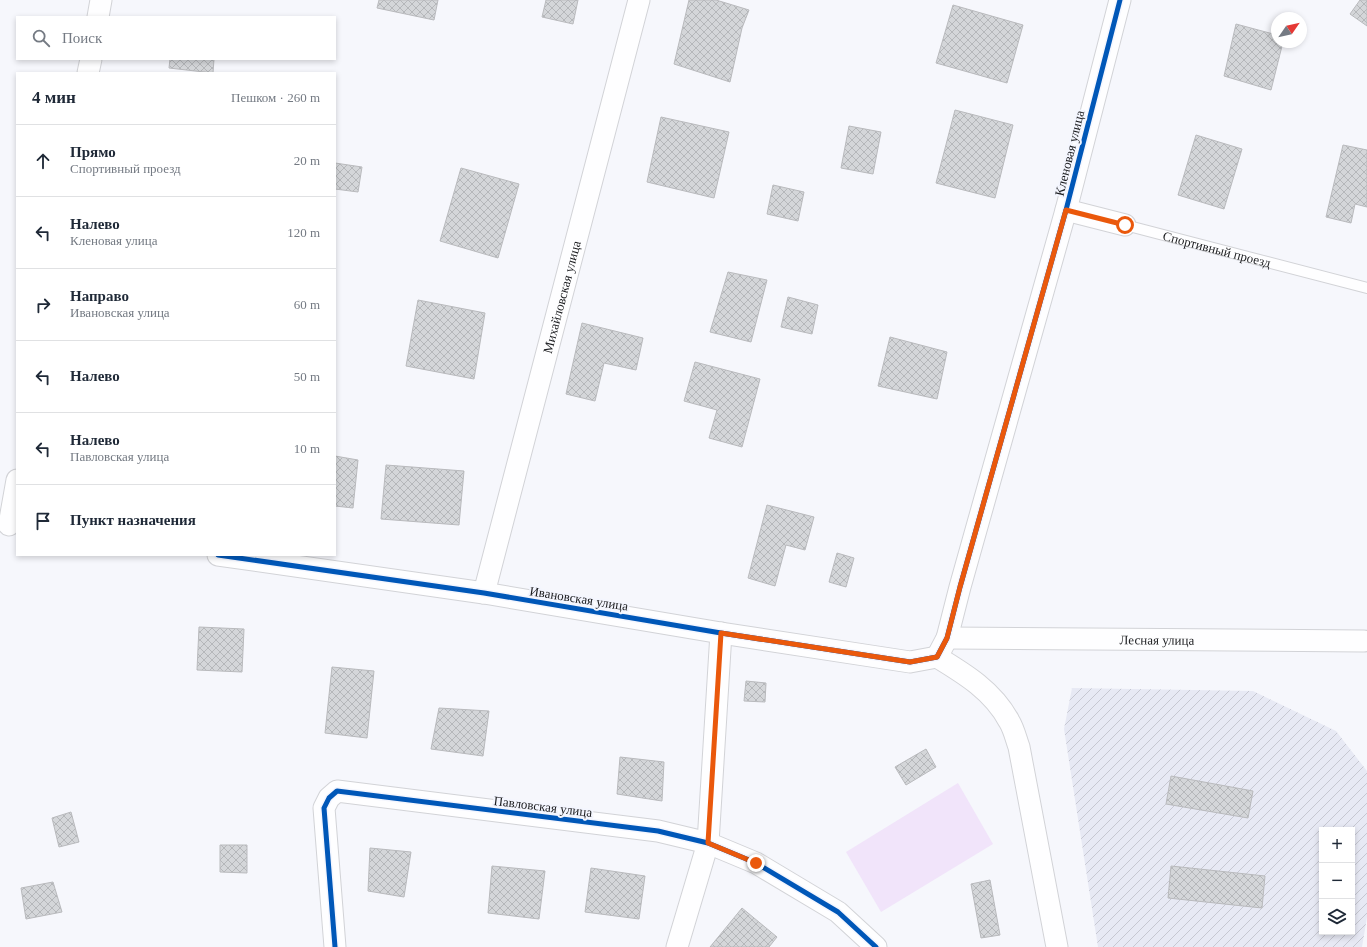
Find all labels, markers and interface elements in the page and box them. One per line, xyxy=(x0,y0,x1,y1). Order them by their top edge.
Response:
north arrow xyxy=(1271,12,1307,48)
search box xyxy=(16,16,336,60)
icon: search xyxy=(30,27,52,49)
text: Поиск xyxy=(62,30,102,46)
text: 4 мин xyxy=(32,88,76,107)
text: Пешком · 260 m xyxy=(231,90,320,105)
street label: Кленовая улица xyxy=(1052,109,1087,197)
text: Прямо xyxy=(70,144,116,160)
icon: ahead xyxy=(32,150,54,172)
text: 20 m xyxy=(294,153,320,168)
text: Спортивный проезд xyxy=(70,161,181,176)
text: Налево xyxy=(70,216,120,232)
route start xyxy=(1116,216,1134,234)
icon: left xyxy=(32,222,54,244)
text: 120 m xyxy=(287,225,320,240)
street label: Спортивный проезд xyxy=(1161,228,1273,271)
text: Кленовая улица xyxy=(70,233,157,248)
street label: Михайловская улица xyxy=(540,239,584,355)
text: Направо xyxy=(70,288,129,304)
icon: right xyxy=(32,294,54,316)
text: 60 m xyxy=(294,297,320,312)
text: Ивановская улица xyxy=(70,305,170,320)
icon: left xyxy=(32,366,54,388)
text: Налево xyxy=(70,368,120,384)
text: 50 m xyxy=(294,369,320,384)
text: Налево xyxy=(70,432,120,448)
icon: left xyxy=(32,438,54,460)
text: 10 m xyxy=(294,441,320,456)
text: Павловская улица xyxy=(70,449,169,464)
icon: arrive xyxy=(32,510,54,532)
text: Пункт назначения xyxy=(70,512,196,528)
street label: Ивановская улица xyxy=(529,583,630,614)
street label: Лесная улица xyxy=(1120,632,1195,648)
street label: Павловская улица xyxy=(493,793,593,820)
map controls xyxy=(1319,827,1355,935)
button: + xyxy=(1319,827,1355,863)
route end xyxy=(747,854,765,872)
button: − xyxy=(1319,863,1355,899)
button: layers xyxy=(1319,899,1355,935)

